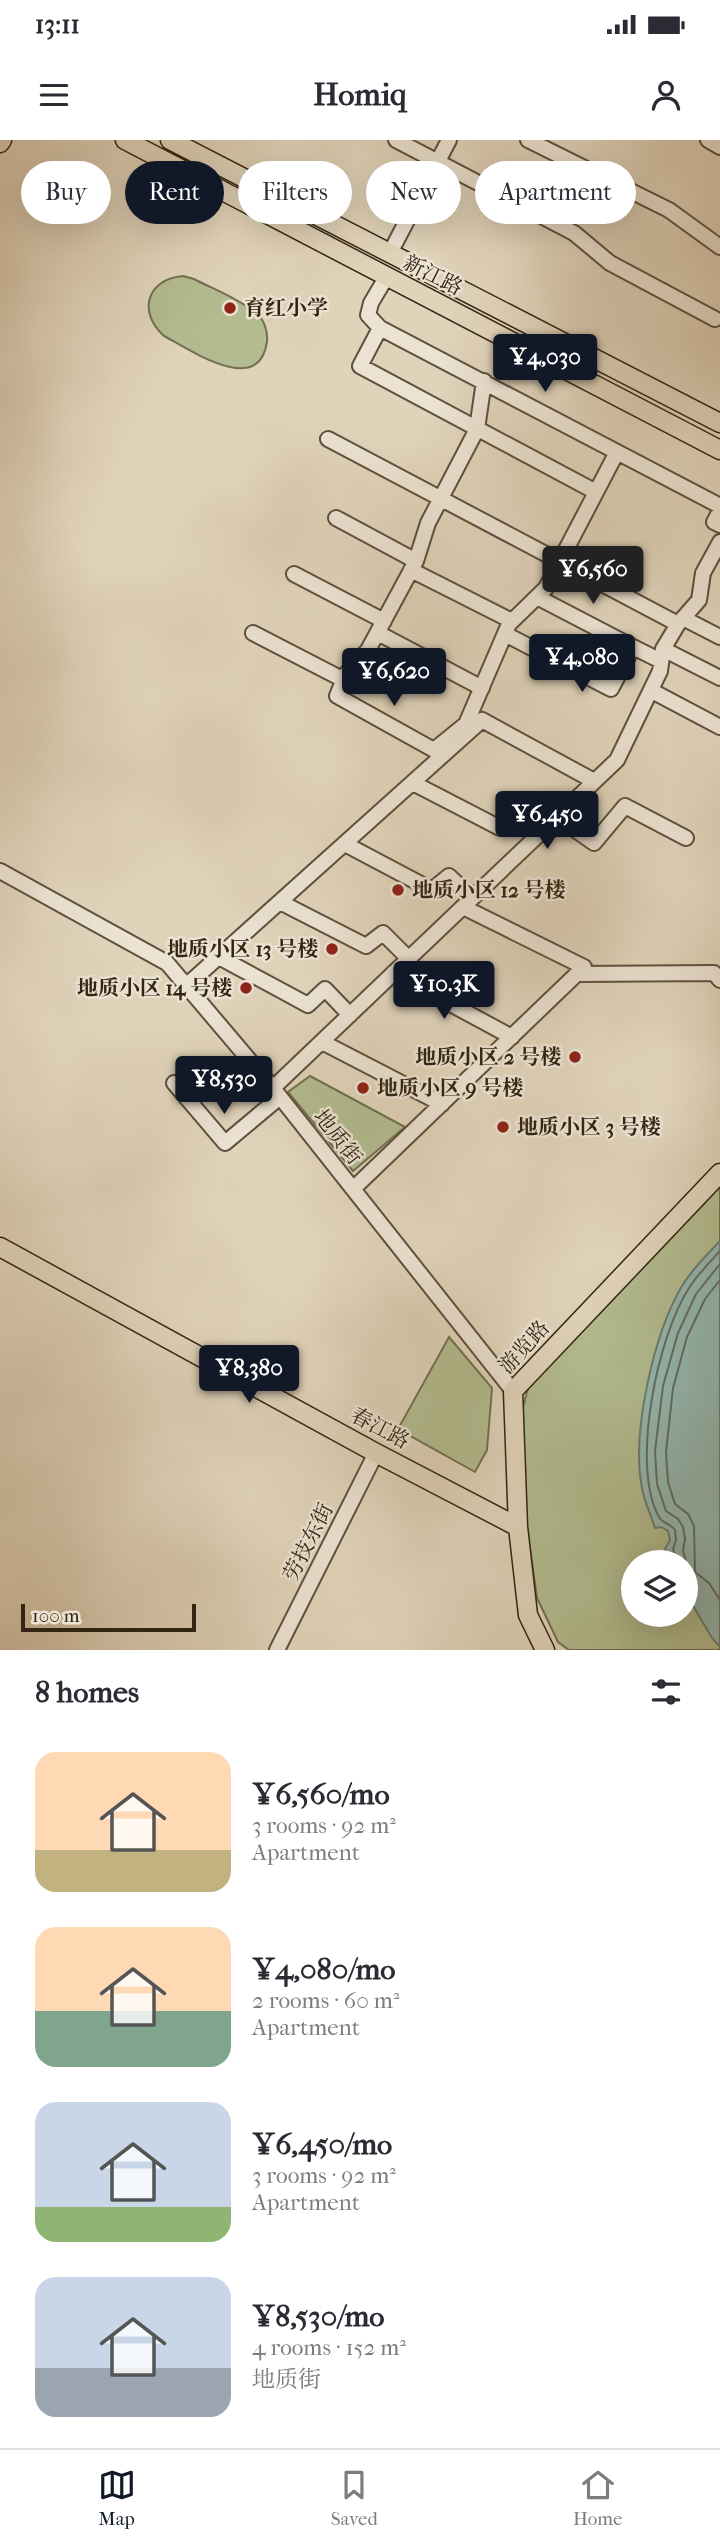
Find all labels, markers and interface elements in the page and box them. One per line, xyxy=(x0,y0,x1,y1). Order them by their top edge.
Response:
text: 13:11 xyxy=(35,9,80,40)
icon: menu xyxy=(35,76,73,114)
text: Homiq xyxy=(313,76,407,113)
icon: person xyxy=(647,76,685,114)
chip: Buy xyxy=(21,161,111,224)
chip: Rent xyxy=(125,161,224,224)
chip: Filters xyxy=(238,161,352,224)
chip: New xyxy=(366,161,461,224)
chip: Apartment xyxy=(475,161,636,224)
street label: 新江路 xyxy=(399,250,467,300)
place label: 育红小学 xyxy=(244,296,328,320)
marker: 育红小学 xyxy=(222,300,238,316)
pin: ¥4,030 xyxy=(488,334,602,394)
text: ¥4,030 xyxy=(509,343,581,370)
pin: ¥6,560 xyxy=(536,546,650,606)
text: ¥6,560 xyxy=(558,555,628,582)
pin: ¥4,080 xyxy=(525,634,639,694)
text: ¥4,080 xyxy=(545,643,619,670)
pin: ¥6,620 xyxy=(337,648,451,708)
text: ¥6,620 xyxy=(358,657,430,684)
pin: ¥6,450 xyxy=(490,792,604,851)
text: ¥6,450 xyxy=(511,800,583,827)
place label: 地质小区 12 号楼 xyxy=(412,878,565,902)
marker: 地质小区 12 号楼 xyxy=(390,882,406,898)
place label: 地质小区 13 号楼 xyxy=(167,937,318,961)
marker: 地质小区 13 号楼 xyxy=(324,941,340,957)
pin: ¥10.3K xyxy=(387,962,501,1021)
text: ¥10.3K xyxy=(409,970,479,997)
place label: 地质小区 14 号楼 xyxy=(77,976,232,1001)
marker: 地质小区 14 号楼 xyxy=(238,980,254,996)
place label: 地质小区 2 号楼 xyxy=(415,1045,561,1069)
marker: 地质小区 2 号楼 xyxy=(567,1049,583,1065)
pin: ¥8,530 xyxy=(167,1056,281,1116)
text: ¥8,530 xyxy=(191,1065,257,1092)
place label: 地质小区 9 号楼 xyxy=(377,1076,523,1100)
marker: 地质小区 9 号楼 xyxy=(355,1080,371,1096)
street label: 地质街 xyxy=(309,1105,367,1169)
place label: 地质小区 3 号楼 xyxy=(517,1115,661,1139)
marker: 地质小区 3 号楼 xyxy=(495,1119,511,1135)
street label: 游览路 xyxy=(494,1316,554,1378)
pin: ¥8,380 xyxy=(192,1346,306,1405)
text: ¥8,380 xyxy=(215,1354,283,1381)
street label: 春江路 xyxy=(347,1403,413,1453)
street label: 劳技东街 xyxy=(278,1499,338,1585)
map controls xyxy=(621,1550,698,1627)
button: layers xyxy=(621,1550,698,1627)
scale bar xyxy=(21,1601,196,1633)
text: 100 m xyxy=(32,1605,80,1627)
icon: filters xyxy=(647,1673,685,1711)
text: 8 homes xyxy=(35,1675,139,1710)
text: ¥6,560/mo xyxy=(252,1777,390,1812)
icon: home xyxy=(91,1780,175,1864)
text: 3 rooms · 92 m² xyxy=(252,1812,396,1839)
text: Apartment xyxy=(252,1839,360,1866)
text: ¥4,080/mo xyxy=(252,1952,396,1987)
icon: home xyxy=(91,1955,175,2039)
text: 2 rooms · 60 m² xyxy=(252,1987,399,2014)
text: Apartment xyxy=(252,2014,360,2041)
text: ¥6,450/mo xyxy=(252,2127,392,2162)
icon: home xyxy=(91,2130,175,2214)
text: 3 rooms · 92 m² xyxy=(252,2162,396,2189)
text: Apartment xyxy=(252,2189,360,2216)
text: ¥8,530/mo xyxy=(252,2299,385,2334)
icon: home xyxy=(91,2305,175,2389)
text: 4 rooms · 152 m² xyxy=(252,2334,406,2361)
text: 地质街 xyxy=(252,2366,321,2393)
tab: Map xyxy=(98,2466,136,2530)
tab: Saved xyxy=(331,2466,378,2530)
tab: Home xyxy=(573,2466,622,2530)

